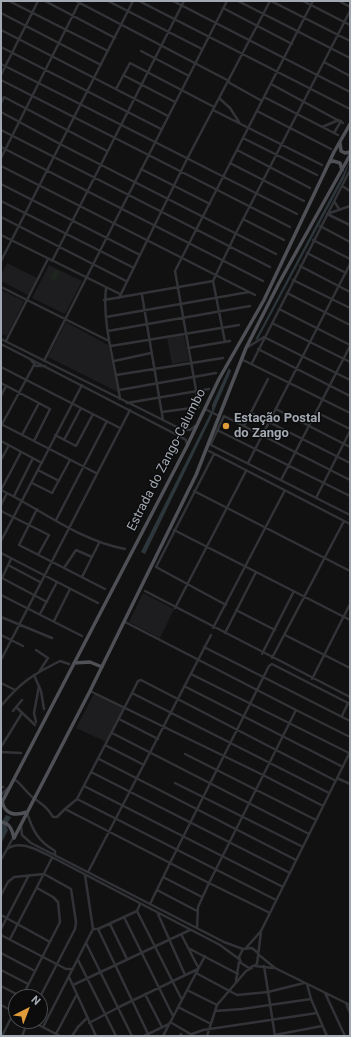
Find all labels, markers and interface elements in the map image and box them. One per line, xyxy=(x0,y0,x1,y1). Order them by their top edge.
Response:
street label: Estrada do Zango-Calumbo xyxy=(124,386,210,534)
place label: Estação Postal do Zango xyxy=(234,411,321,442)
marker: Estação Postal do Zango xyxy=(221,421,231,431)
north arrow xyxy=(8,989,48,1029)
text: N xyxy=(28,993,43,1008)

